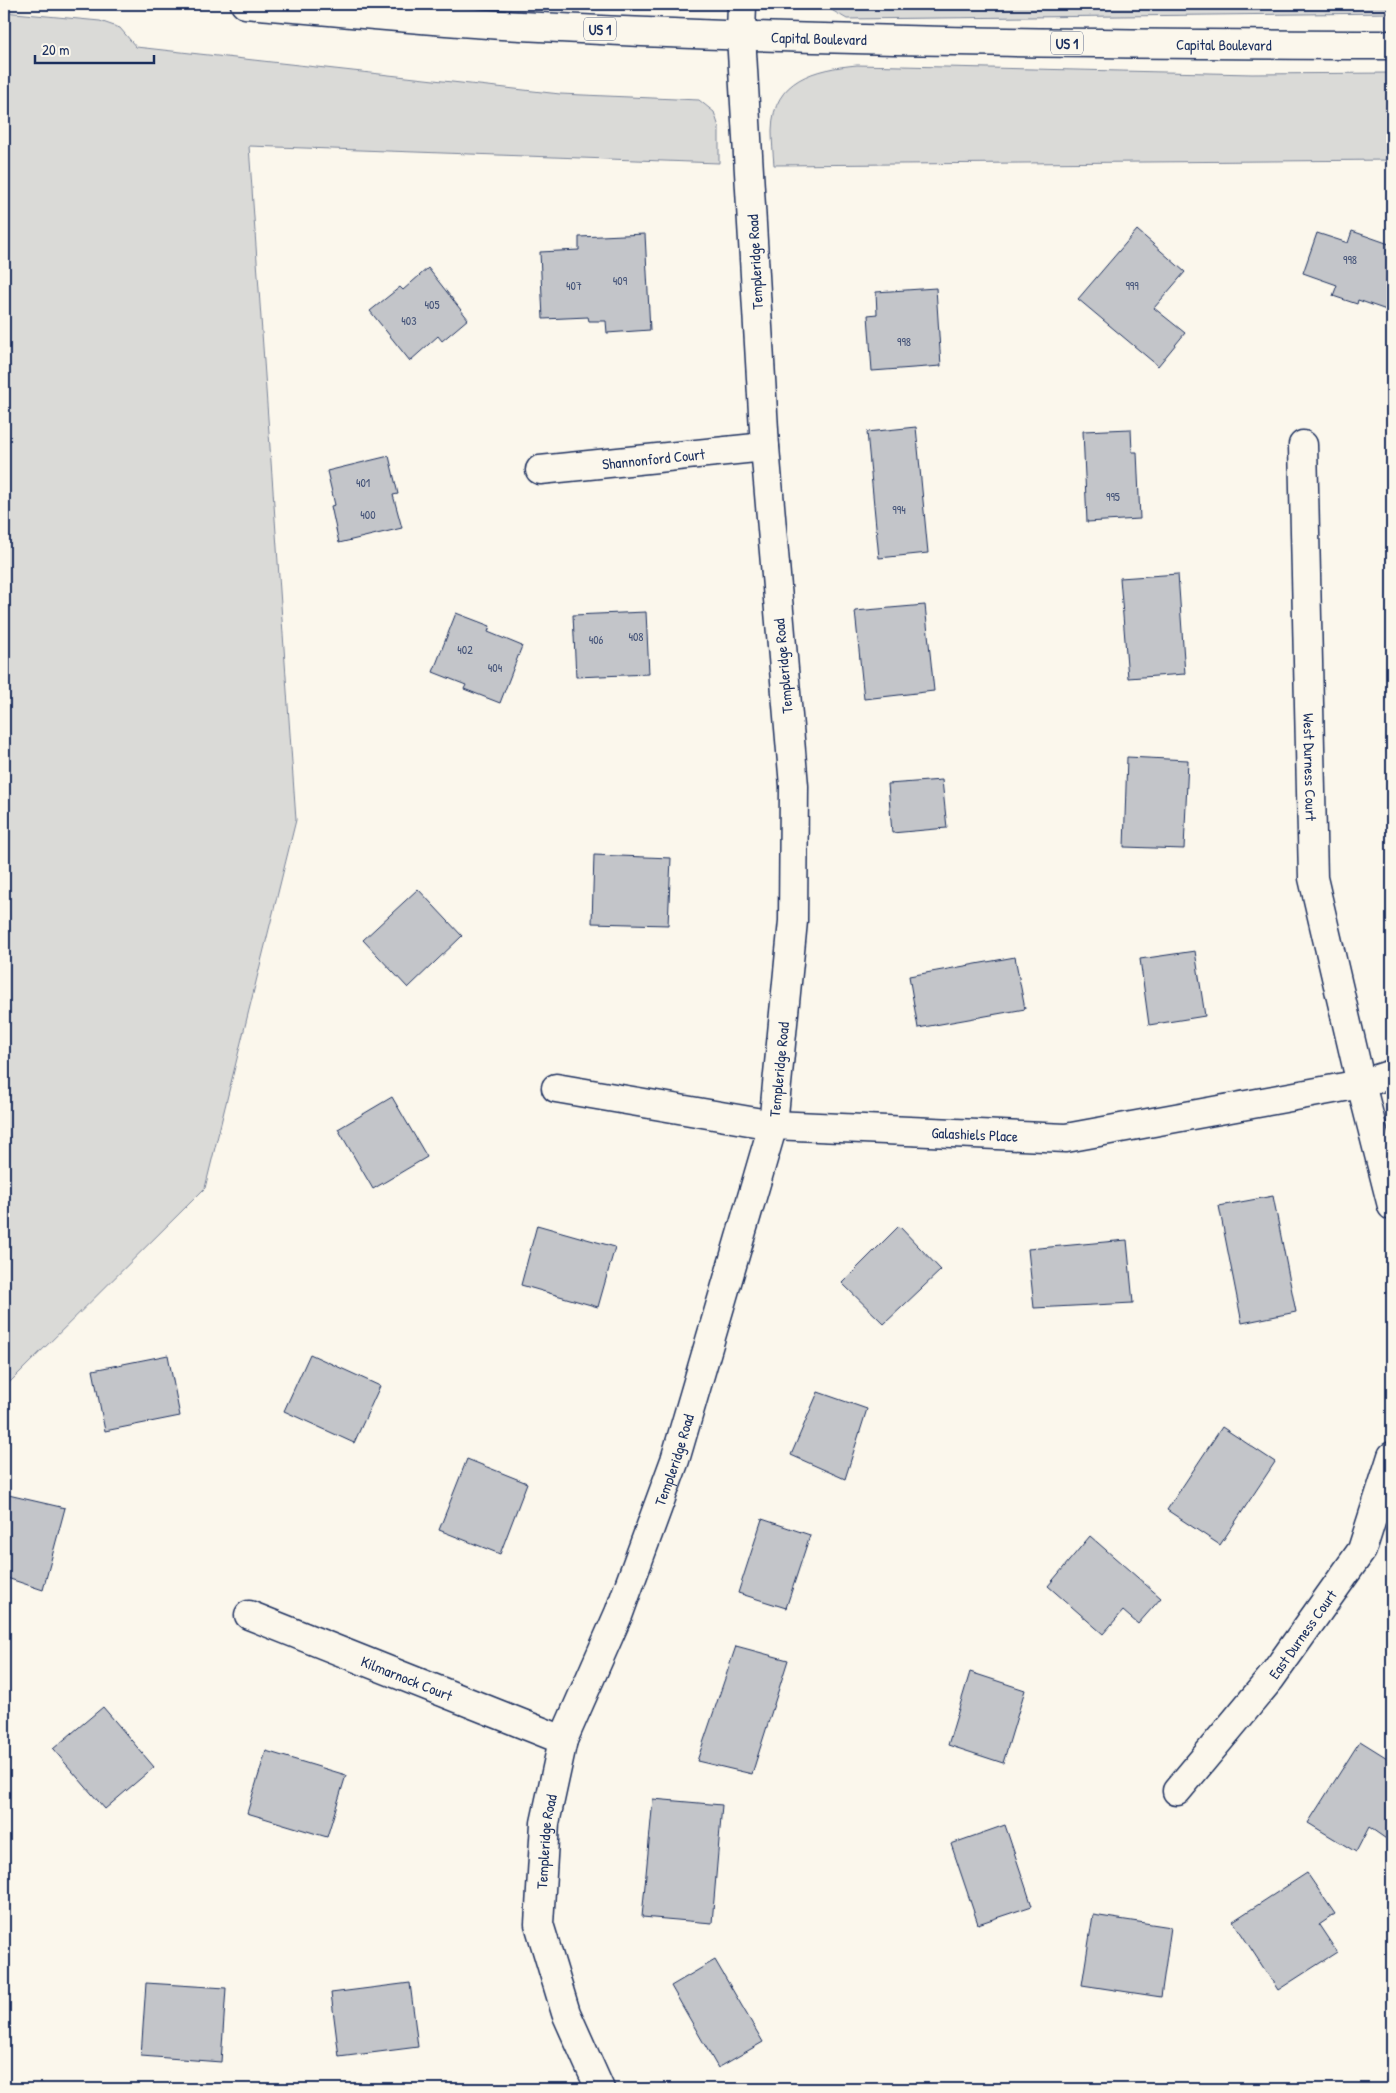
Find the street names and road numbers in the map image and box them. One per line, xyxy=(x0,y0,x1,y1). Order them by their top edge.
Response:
road number: US 1 xyxy=(584,18,616,40)
street label: Capital Boulevard xyxy=(771,26,867,50)
road number: US 1 xyxy=(1051,32,1083,54)
street label: Capital Boulevard xyxy=(1176,33,1272,55)
street label: Templeridge Road xyxy=(742,214,768,310)
street label: Shannonford Court xyxy=(601,443,707,474)
street label: Templeridge Road xyxy=(768,618,798,714)
street label: West Durness Court xyxy=(1299,713,1322,822)
street label: Templeridge Road xyxy=(763,1021,794,1118)
street label: Galashiels Place xyxy=(931,1122,1018,1146)
street label: Templeridge Road xyxy=(649,1411,698,1508)
street label: East Durness Court xyxy=(1263,1584,1342,1683)
street label: Kilmarnock Court xyxy=(358,1650,457,1706)
street label: Templeridge Road xyxy=(531,1792,561,1890)

